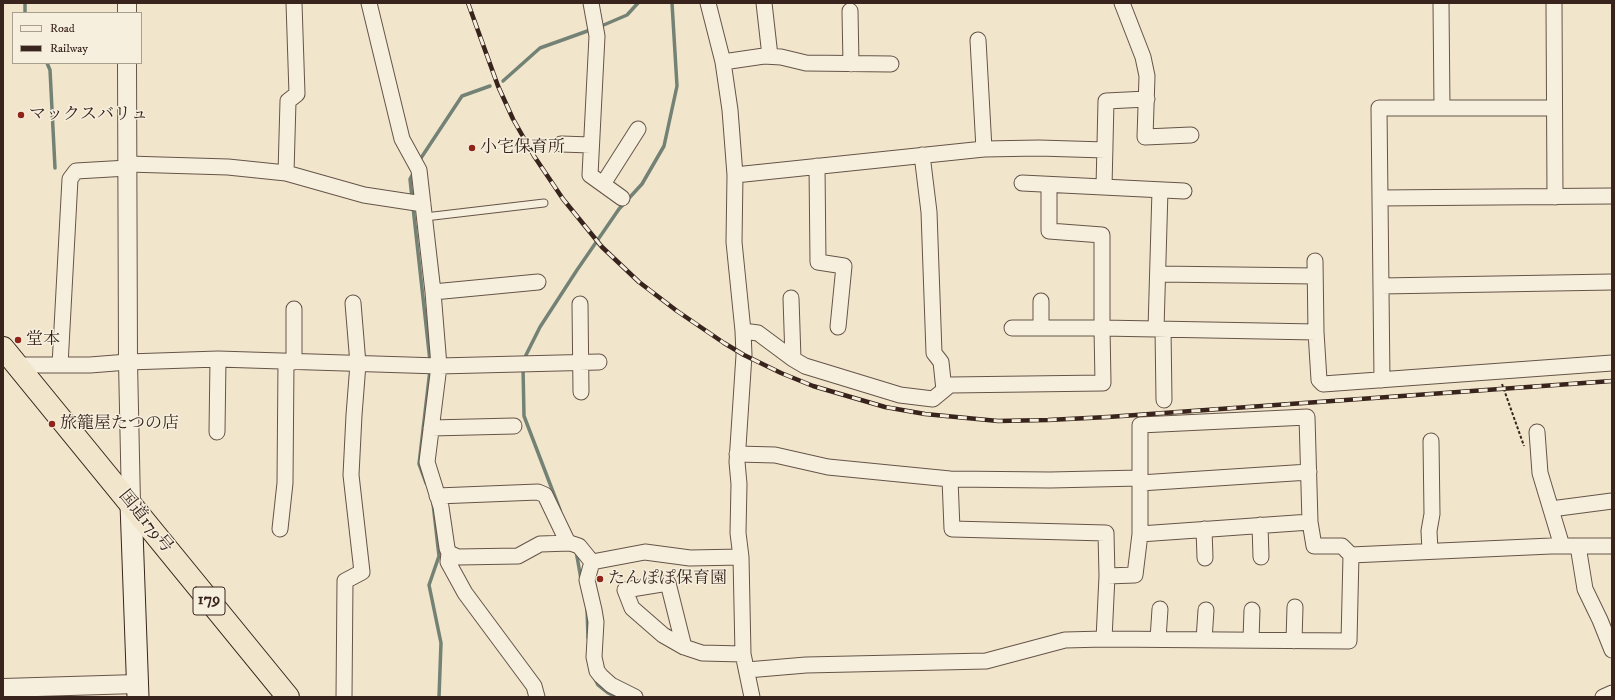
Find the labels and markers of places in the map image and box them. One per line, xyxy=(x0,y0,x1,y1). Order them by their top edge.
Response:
place label: マックスバリュ xyxy=(29,105,148,125)
marker: マックスバリュ xyxy=(16,110,26,120)
place label: 小宅保育所 xyxy=(480,138,565,158)
marker: 小宅保育所 xyxy=(467,143,477,153)
place label: 堂本 xyxy=(26,330,60,350)
marker: 堂本 xyxy=(13,335,23,345)
place label: 旅籠屋たつの店 xyxy=(60,414,179,434)
marker: 旅籠屋たつの店 xyxy=(47,419,57,429)
place label: たんぽぽ保育園 xyxy=(608,569,727,589)
marker: たんぽぽ保育園 xyxy=(595,574,605,584)

